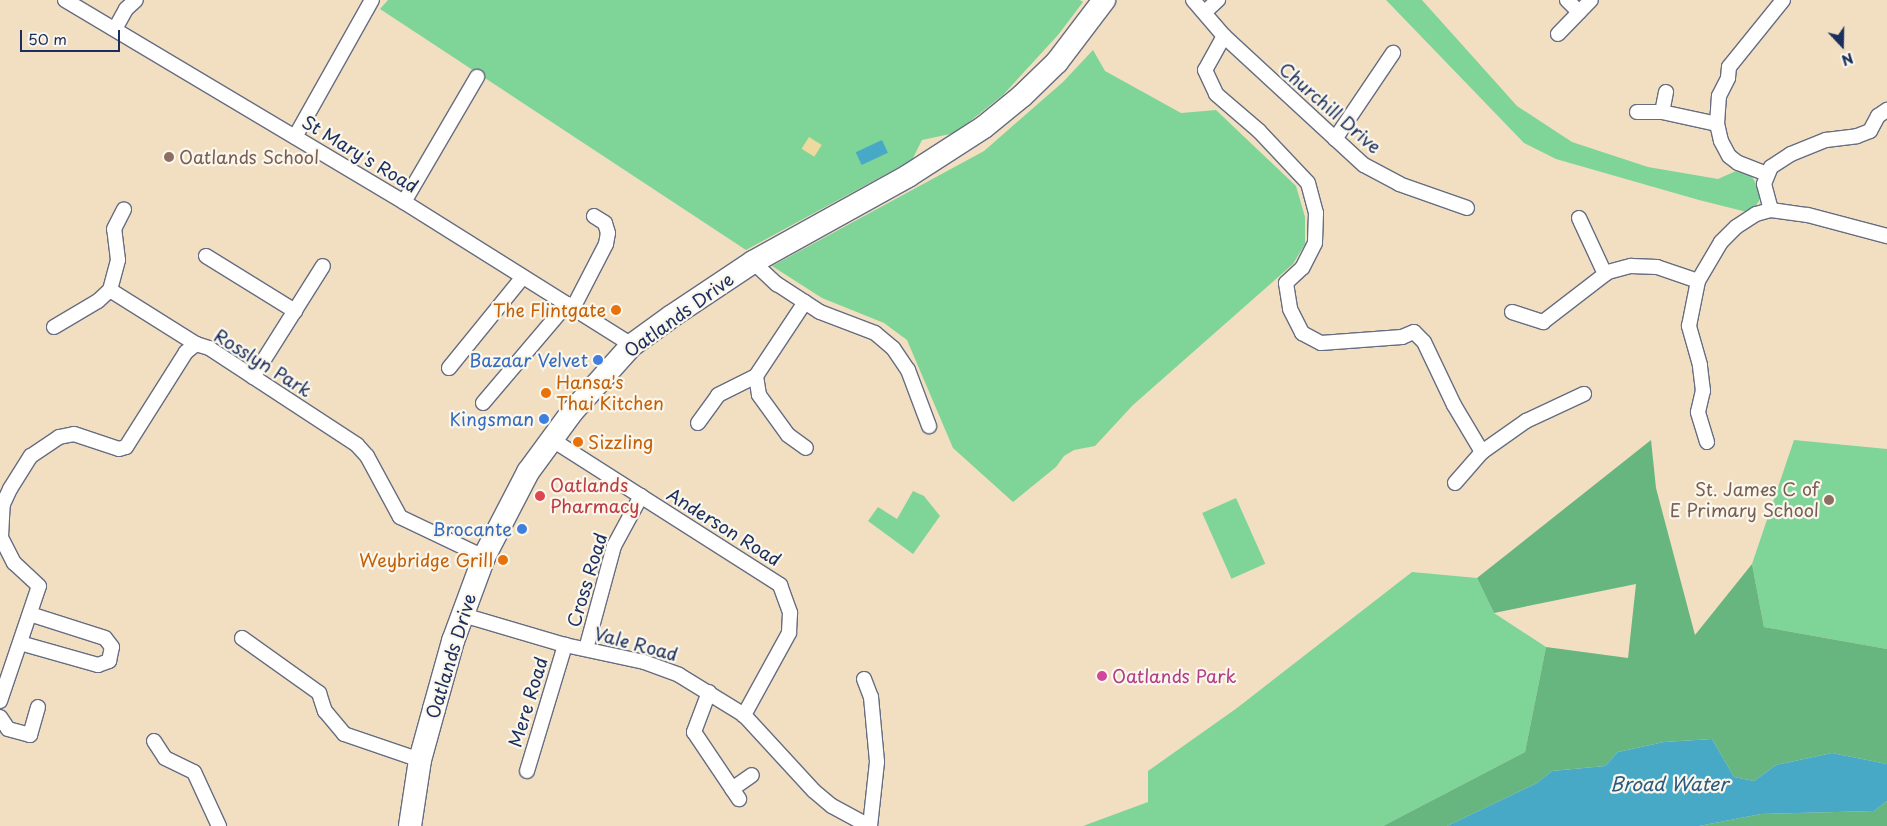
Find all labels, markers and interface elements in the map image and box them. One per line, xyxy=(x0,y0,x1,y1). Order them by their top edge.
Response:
scale bar xyxy=(22,20,122,52)
north arrow xyxy=(1817,20,1867,70)
text: 50 m xyxy=(28,27,67,50)
text: N xyxy=(1839,48,1856,71)
street label: Churchill Drive xyxy=(1275,58,1385,158)
street label: St Mary's Road xyxy=(298,111,422,197)
place label: Oatlands School xyxy=(179,146,320,168)
marker: Oatlands School xyxy=(163,151,175,163)
street label: Oatlands Drive xyxy=(620,268,738,362)
place label: The Flintgate xyxy=(492,299,606,321)
marker: The Flintgate xyxy=(610,304,622,316)
street label: Rosslyn Park xyxy=(210,324,316,402)
place label: Bazaar Velvet xyxy=(469,349,588,371)
marker: Bazaar Velvet xyxy=(592,354,604,366)
place label: Hansa's Thai Kitchen xyxy=(556,372,664,414)
marker: Hansa's Thai Kitchen xyxy=(540,387,552,399)
place label: Kingsman xyxy=(450,408,534,430)
marker: Kingsman xyxy=(538,413,550,425)
place label: Sizzling xyxy=(588,431,653,453)
marker: Sizzling xyxy=(572,436,584,448)
place label: Oatlands Pharmacy xyxy=(550,475,640,518)
place label: St. James C of E Primary School xyxy=(1669,479,1819,522)
street label: Anderson Road xyxy=(663,483,785,571)
marker: Oatlands Pharmacy xyxy=(534,490,546,502)
marker: St. James C of E Primary School xyxy=(1823,494,1835,506)
place label: Brocante xyxy=(432,518,512,540)
marker: Brocante xyxy=(516,523,528,535)
street label: Cross Road xyxy=(562,530,612,630)
place label: Weybridge Grill xyxy=(359,549,493,571)
marker: Weybridge Grill xyxy=(497,554,509,566)
street label: Oatlands Drive xyxy=(422,591,480,721)
street label: Vale Road xyxy=(592,622,680,666)
street label: Mere Road xyxy=(504,654,552,750)
place label: Oatlands Park xyxy=(1112,665,1236,687)
marker: Oatlands Park xyxy=(1096,670,1108,682)
water label: Broad Water xyxy=(1610,773,1728,795)

